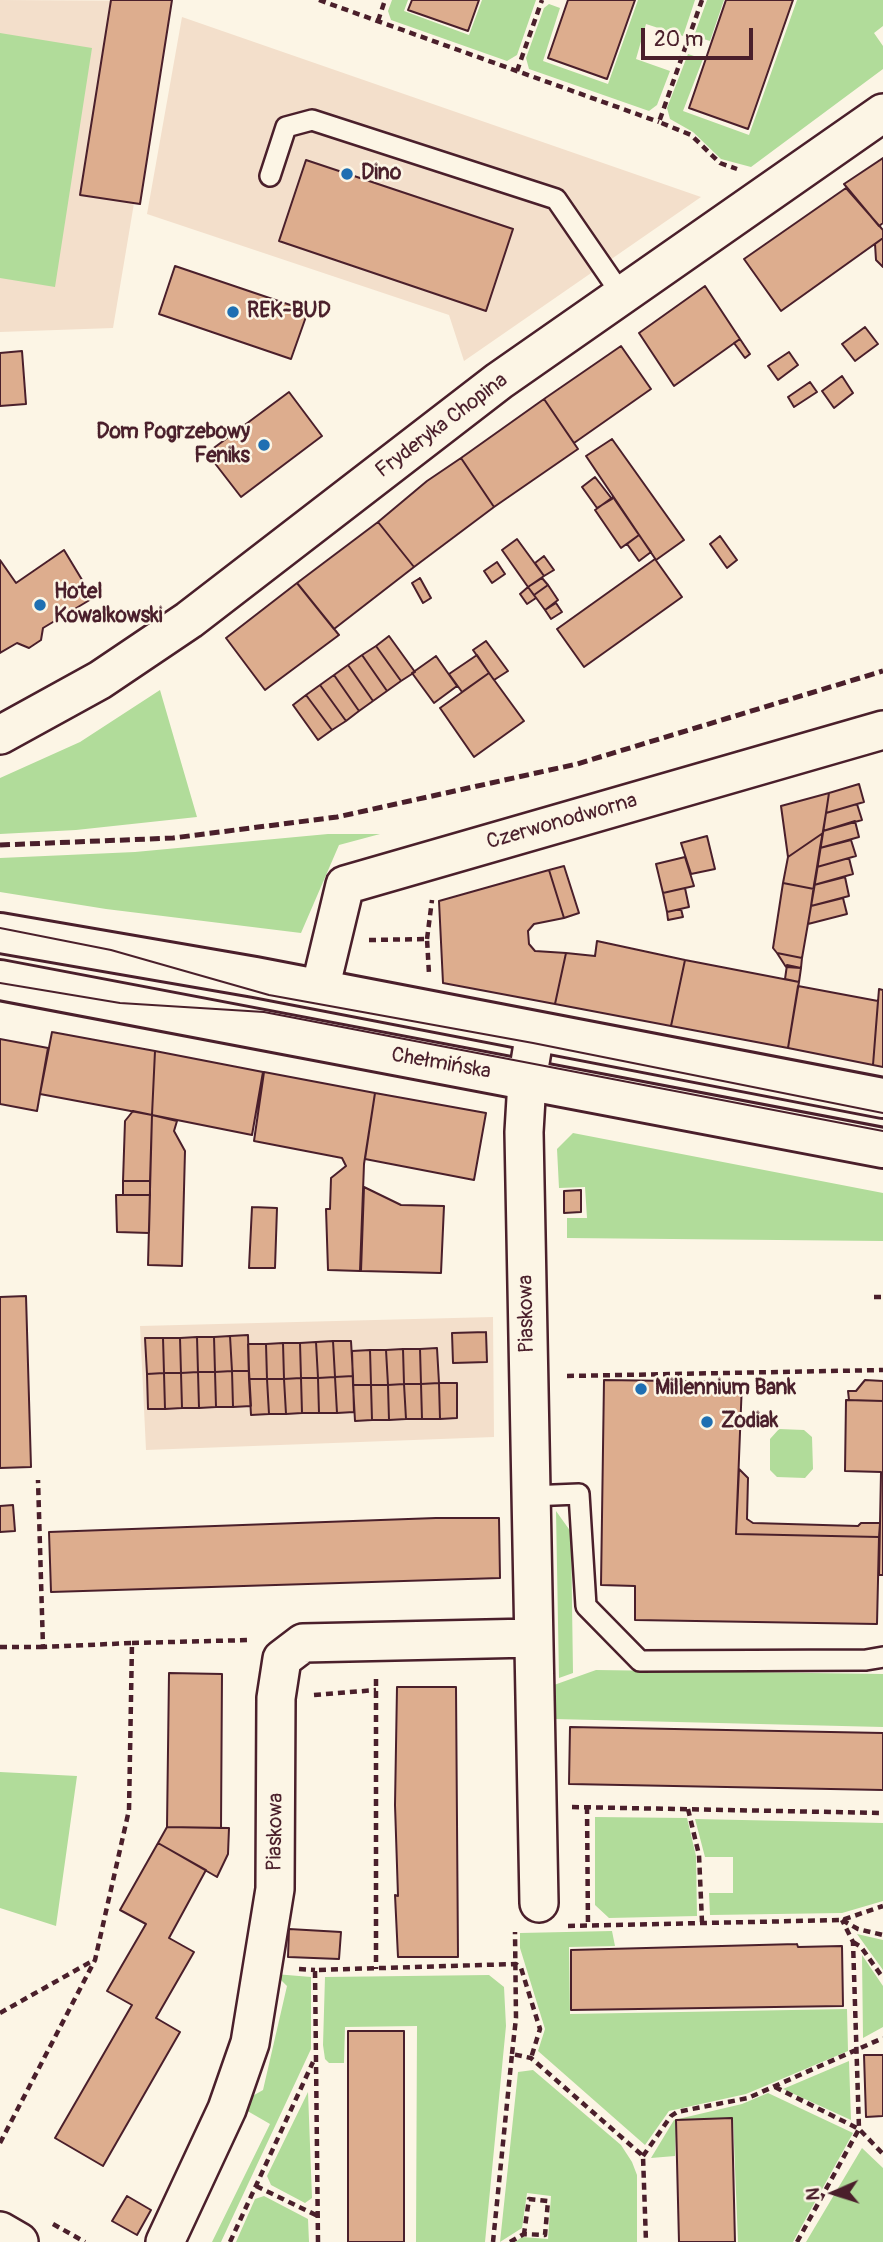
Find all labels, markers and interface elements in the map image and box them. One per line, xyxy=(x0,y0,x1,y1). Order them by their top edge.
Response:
scale bar xyxy=(645,14,757,58)
text: 20 m xyxy=(654,26,703,53)
place label: Dino xyxy=(361,161,401,187)
marker: Dino xyxy=(339,166,355,182)
place label: REK-BUD xyxy=(247,299,331,325)
marker: REK-BUD xyxy=(225,304,241,320)
street label: Fryderyka Chopina xyxy=(371,368,513,484)
place label: Dom Pogrzebowy Feniks xyxy=(96,420,250,470)
marker: Dom Pogrzebowy Feniks xyxy=(256,437,272,453)
place label: Hotel Kowalkowski xyxy=(54,580,163,630)
marker: Hotel Kowalkowski xyxy=(32,597,48,613)
street label: Czerwonodworna xyxy=(484,788,640,856)
street label: Chełmińska xyxy=(389,1043,493,1085)
street label: Piaskowa xyxy=(514,1275,540,1353)
place label: Millennium Bank xyxy=(655,1376,796,1402)
marker: Millennium Bank xyxy=(633,1381,649,1397)
place label: Zodiak xyxy=(721,1409,778,1435)
marker: Zodiak xyxy=(699,1414,715,1430)
street label: Piaskowa xyxy=(263,1793,289,1871)
north arrow xyxy=(799,2158,869,2228)
text: N xyxy=(801,2187,825,2201)

